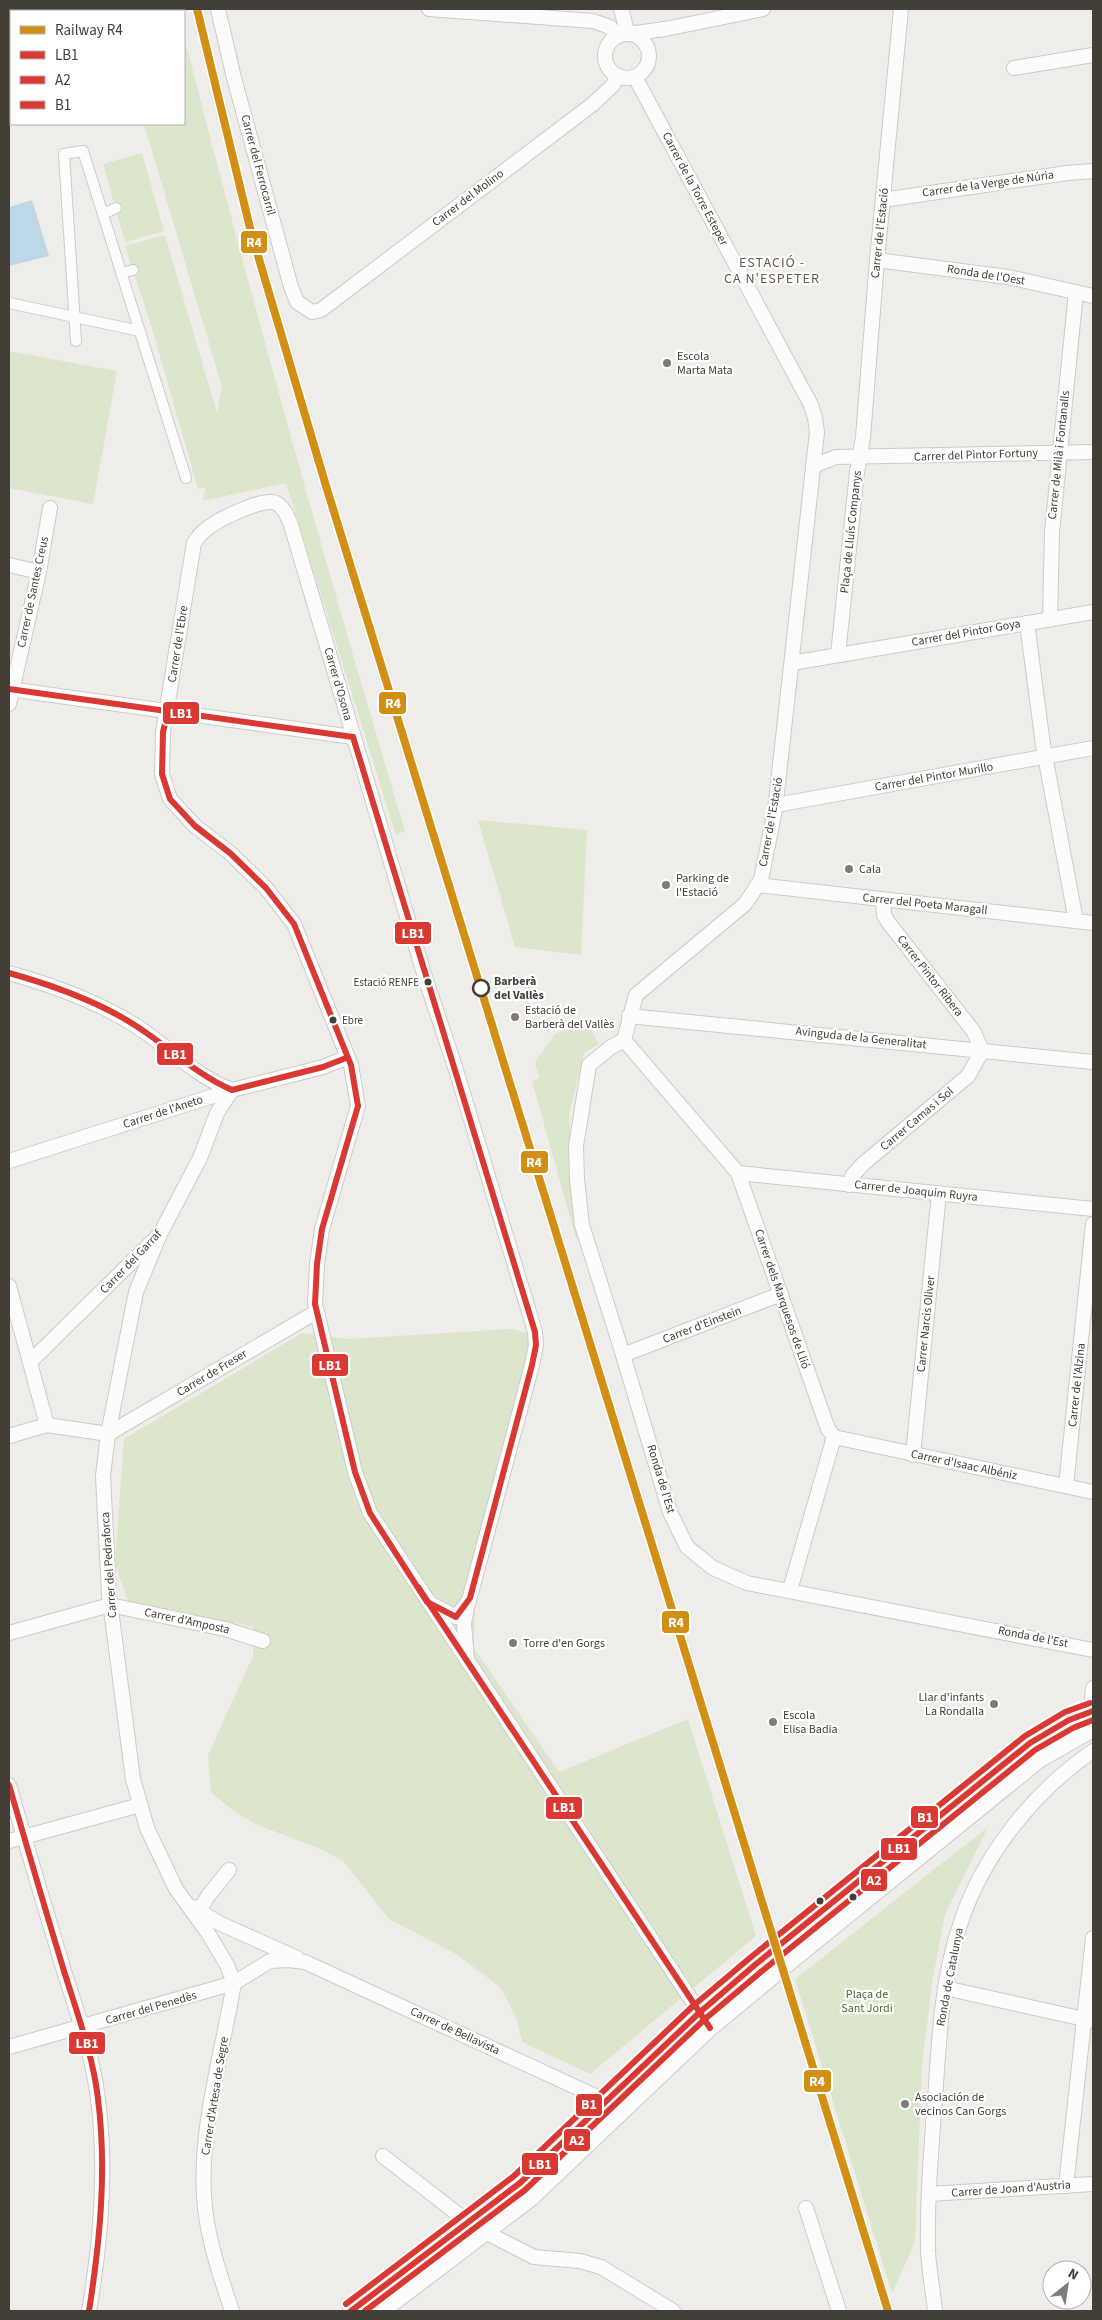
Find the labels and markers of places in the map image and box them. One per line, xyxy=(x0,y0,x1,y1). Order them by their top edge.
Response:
place label: Escola Marta Mata xyxy=(677,348,733,379)
marker: Escola Marta Mata xyxy=(661,357,673,369)
place label: Cala xyxy=(859,861,881,878)
marker: Cala xyxy=(843,863,855,875)
place label: Parking de l'Estació xyxy=(676,870,729,901)
marker: Parking de l'Estació xyxy=(660,879,672,891)
place label: Barberà del Vallès xyxy=(494,973,544,1004)
place label: Estació RENFE xyxy=(353,975,419,990)
marker: Estació RENFE xyxy=(423,977,433,987)
marker: Barberà del Vallès xyxy=(472,979,490,997)
place label: Estació de Barberà del Vallès xyxy=(525,1002,614,1033)
marker: Estació de Barberà del Vallès xyxy=(509,1011,521,1023)
place label: Ebre xyxy=(342,1013,364,1028)
marker: Ebre xyxy=(328,1015,338,1025)
place label: Torre d'en Gorgs xyxy=(523,1635,605,1652)
marker: Torre d'en Gorgs xyxy=(507,1637,519,1649)
place label: Llar d'infants La Rondalla xyxy=(918,1689,984,1720)
marker: Llar d'infants La Rondalla xyxy=(988,1698,1000,1710)
place label: Escola Elisa Badia xyxy=(783,1707,838,1738)
marker: Escola Elisa Badia xyxy=(767,1716,779,1728)
unlabelled marker xyxy=(848,1892,858,1902)
unlabelled marker xyxy=(815,1896,825,1906)
place label: Asociación de vecinos Can Gorgs xyxy=(915,2089,1006,2120)
marker: Asociación de vecinos Can Gorgs xyxy=(899,2098,911,2110)

